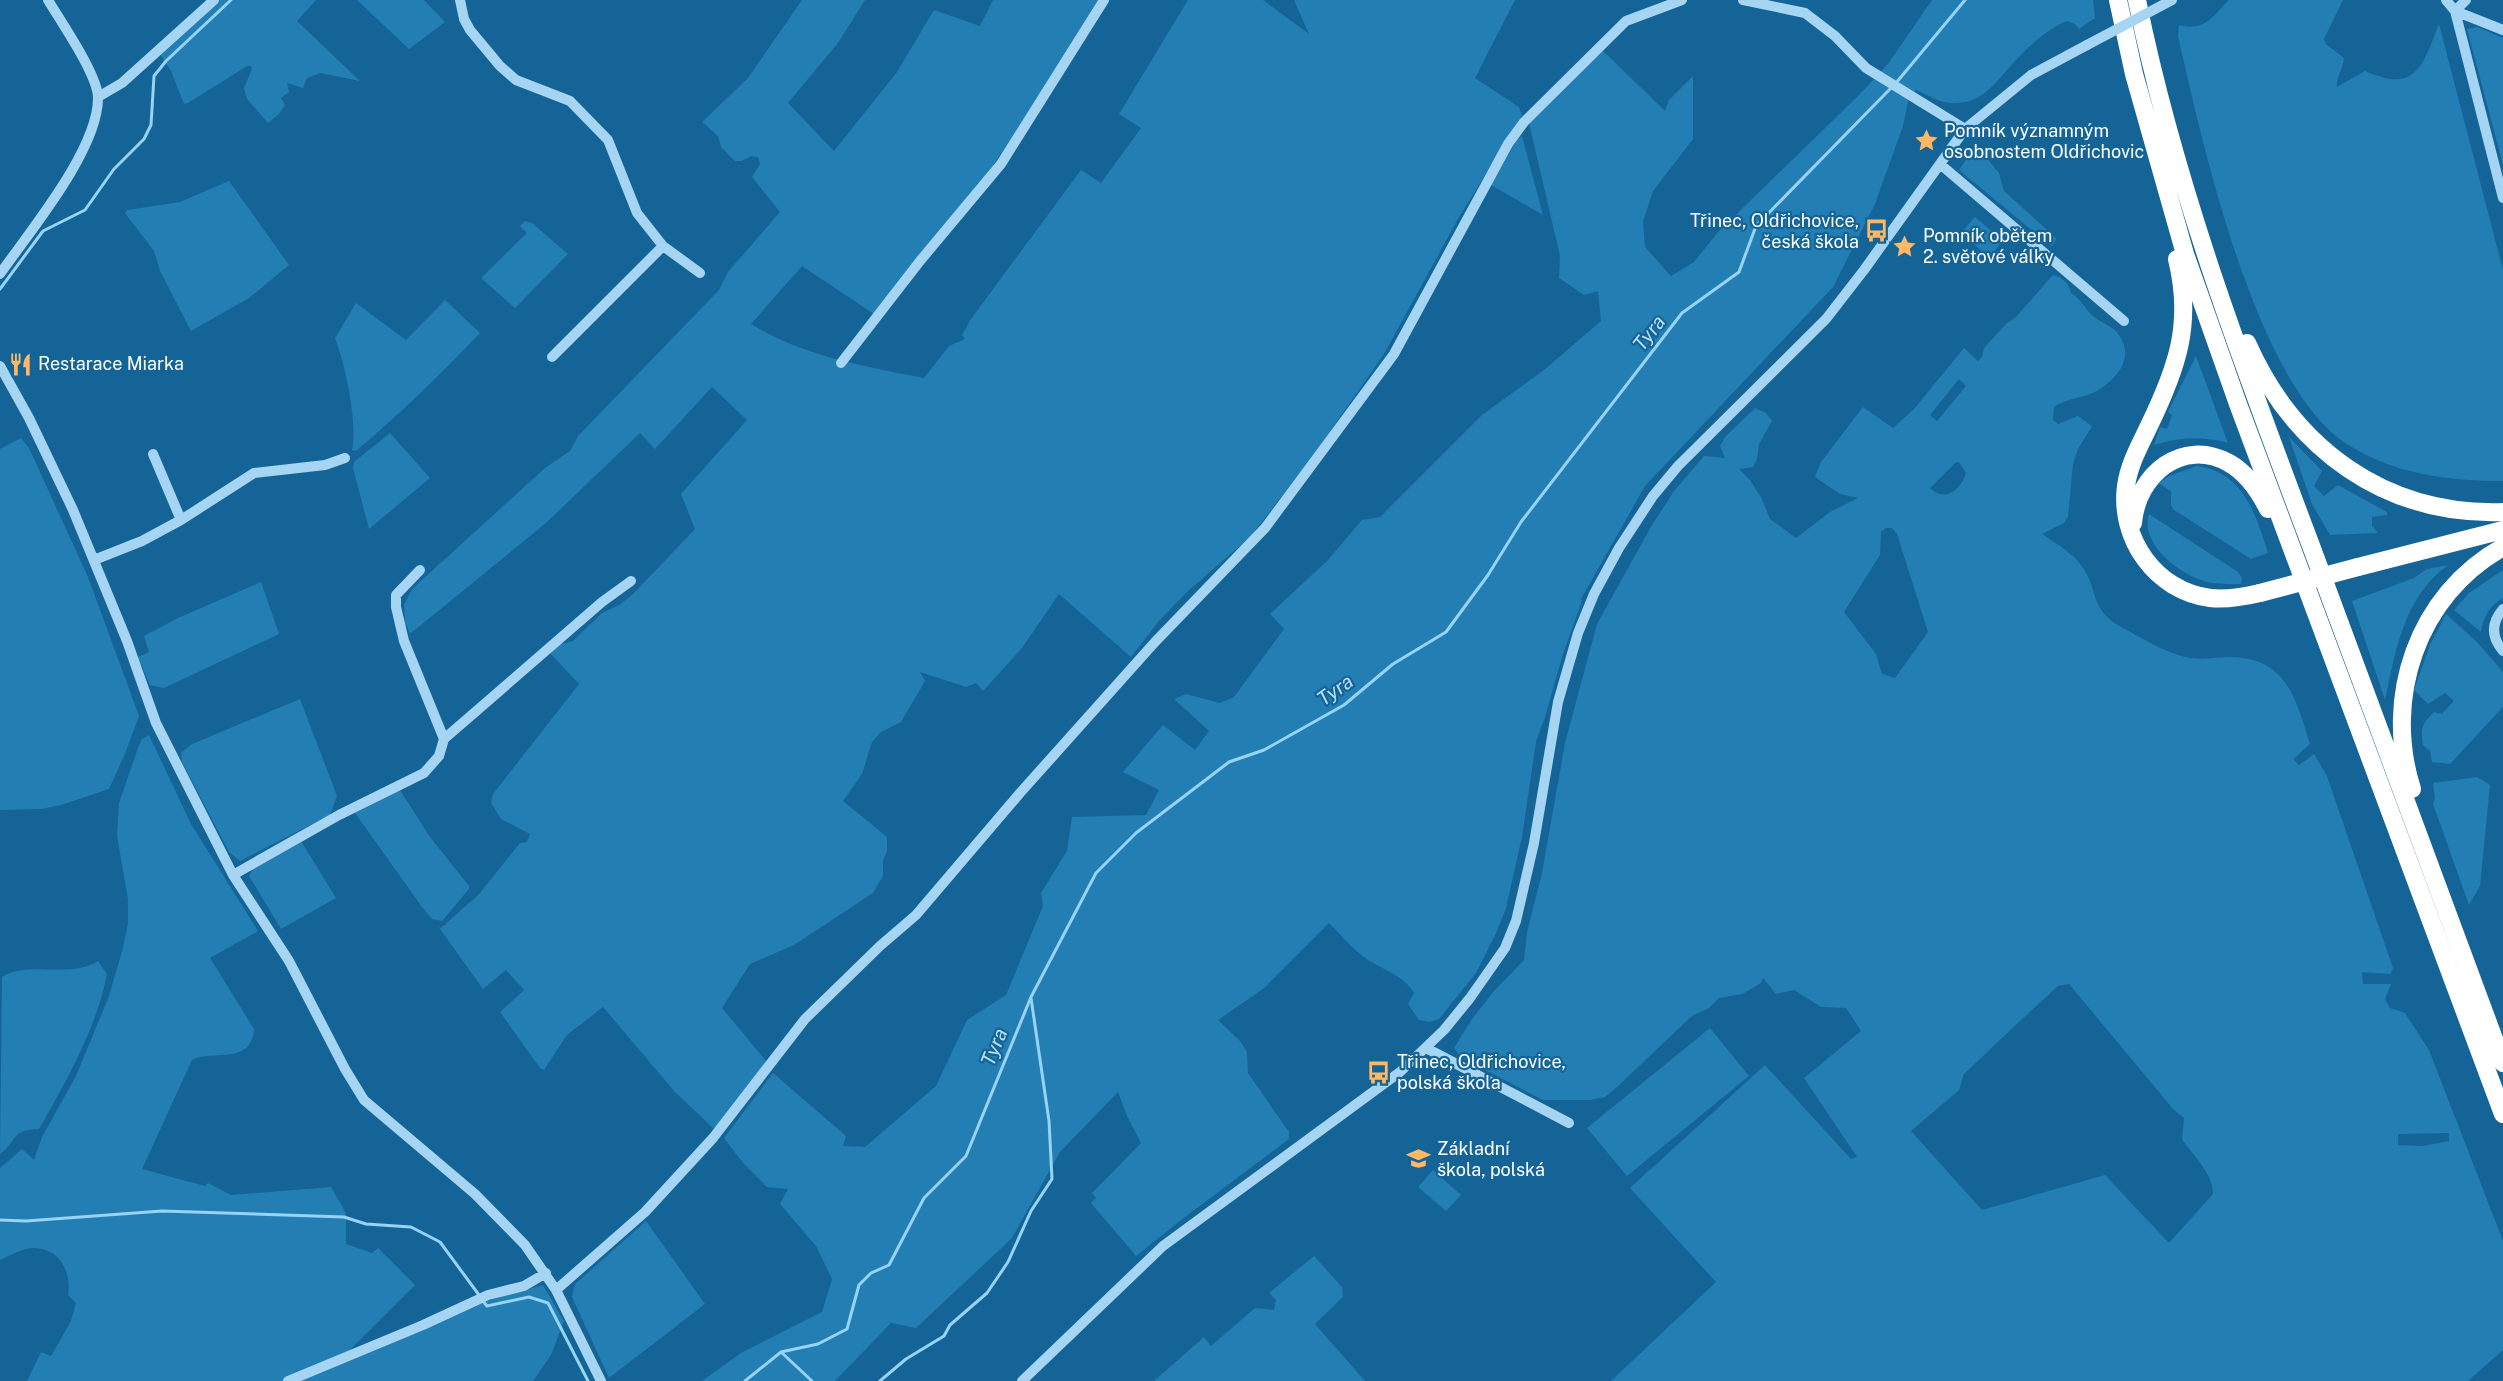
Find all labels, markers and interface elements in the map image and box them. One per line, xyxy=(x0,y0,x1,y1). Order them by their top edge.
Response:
place label: Pomník významným osobnostem Oldřichovic xyxy=(1944,120,2144,162)
place icon: Pomník významným osobnostem Oldřichovic xyxy=(1913,128,1939,154)
place label: Třinec, Oldřichovice, česká škola xyxy=(1690,210,1859,252)
bus stop icon: Třinec, Oldřichovice, česká škola xyxy=(1864,218,1890,244)
place label: Pomník obětem 2. světové války xyxy=(1923,225,2054,267)
place icon: Pomník obětem 2. světové války xyxy=(1892,233,1918,259)
water label: Tyra xyxy=(1628,310,1670,356)
restaurant icon: Restarace Miarka xyxy=(7,351,33,377)
place label: Restarace Miarka xyxy=(38,353,184,374)
water label: Tyra xyxy=(1312,669,1358,711)
water label: Tyra xyxy=(976,1025,1012,1069)
place label: Třinec, Oldřichovice, polská škola xyxy=(1397,1051,1566,1093)
bus stop icon: Třinec, Oldřichovice, polská škola xyxy=(1366,1059,1392,1085)
place label: Základní škola, polská xyxy=(1437,1138,1545,1180)
school or university icon: Základní škola, polská xyxy=(1406,1146,1432,1172)

